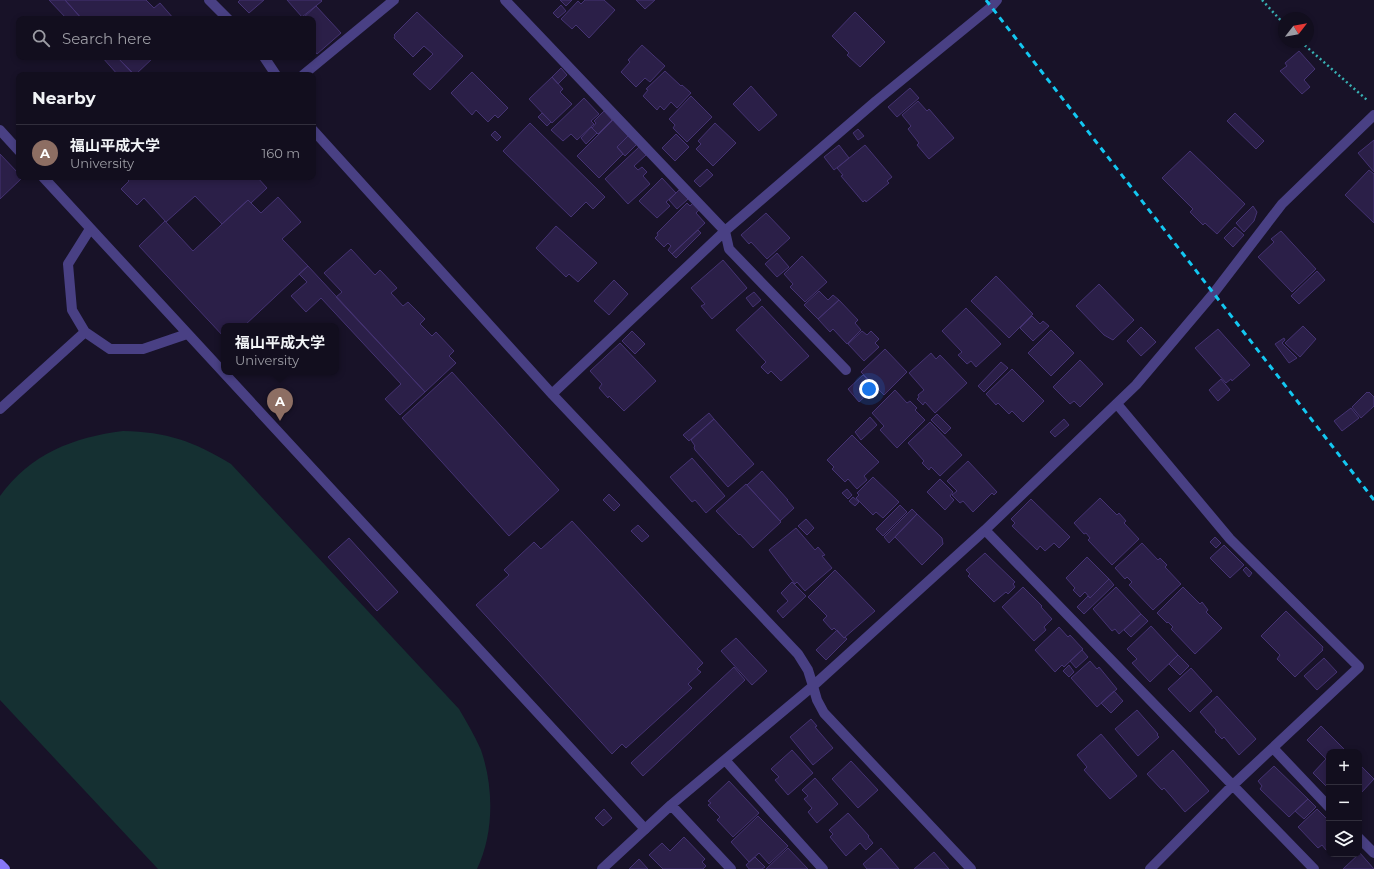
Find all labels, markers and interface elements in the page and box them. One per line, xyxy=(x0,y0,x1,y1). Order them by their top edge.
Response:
north arrow xyxy=(1278,12,1314,48)
search box xyxy=(16,16,316,60)
icon: search xyxy=(30,27,52,49)
text: Search here xyxy=(62,29,151,48)
text: Nearby xyxy=(32,88,96,108)
text: 福山平成大学 xyxy=(70,136,160,155)
text: A xyxy=(40,145,50,161)
text: 160 m xyxy=(262,145,300,161)
text: University xyxy=(70,155,134,171)
popup xyxy=(221,323,339,375)
text: 福山平成大学 xyxy=(235,333,325,352)
text: University xyxy=(235,352,299,368)
your location xyxy=(859,379,879,399)
pin: A xyxy=(267,388,293,421)
map controls xyxy=(1326,749,1362,857)
button: + xyxy=(1326,749,1362,785)
button: − xyxy=(1326,785,1362,821)
button: layers xyxy=(1326,821,1362,857)

